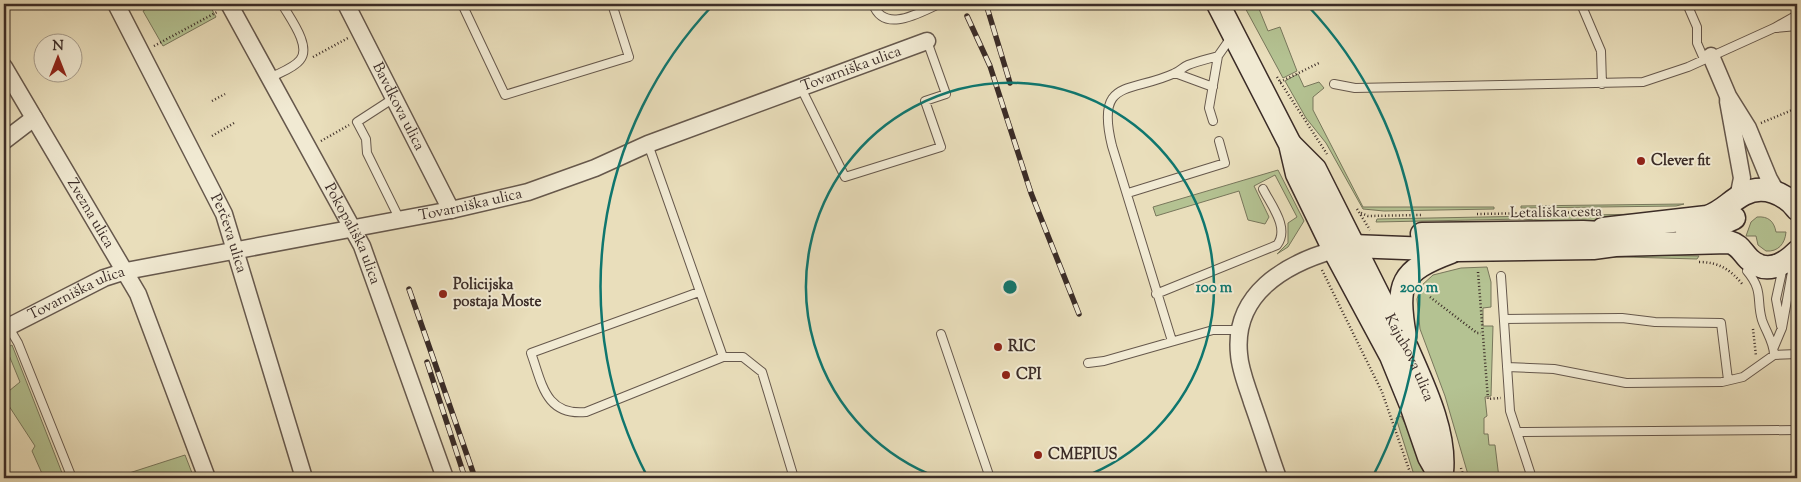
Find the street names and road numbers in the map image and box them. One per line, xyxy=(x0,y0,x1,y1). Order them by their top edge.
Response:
street label: Tovarniška ulica xyxy=(798,41,904,97)
street label: Bavdkova ulica xyxy=(367,59,430,154)
street label: Zvezna ulica xyxy=(62,174,119,252)
street label: Pokopališka ulica xyxy=(319,179,385,287)
street label: Tovarniška ulica xyxy=(417,183,524,226)
street label: Perčeva ulica xyxy=(205,190,252,276)
street label: Letališka cesta xyxy=(1510,202,1602,224)
street label: Tovarniška ulica xyxy=(24,261,128,325)
street label: Kajuhova ulica xyxy=(1379,310,1439,405)

